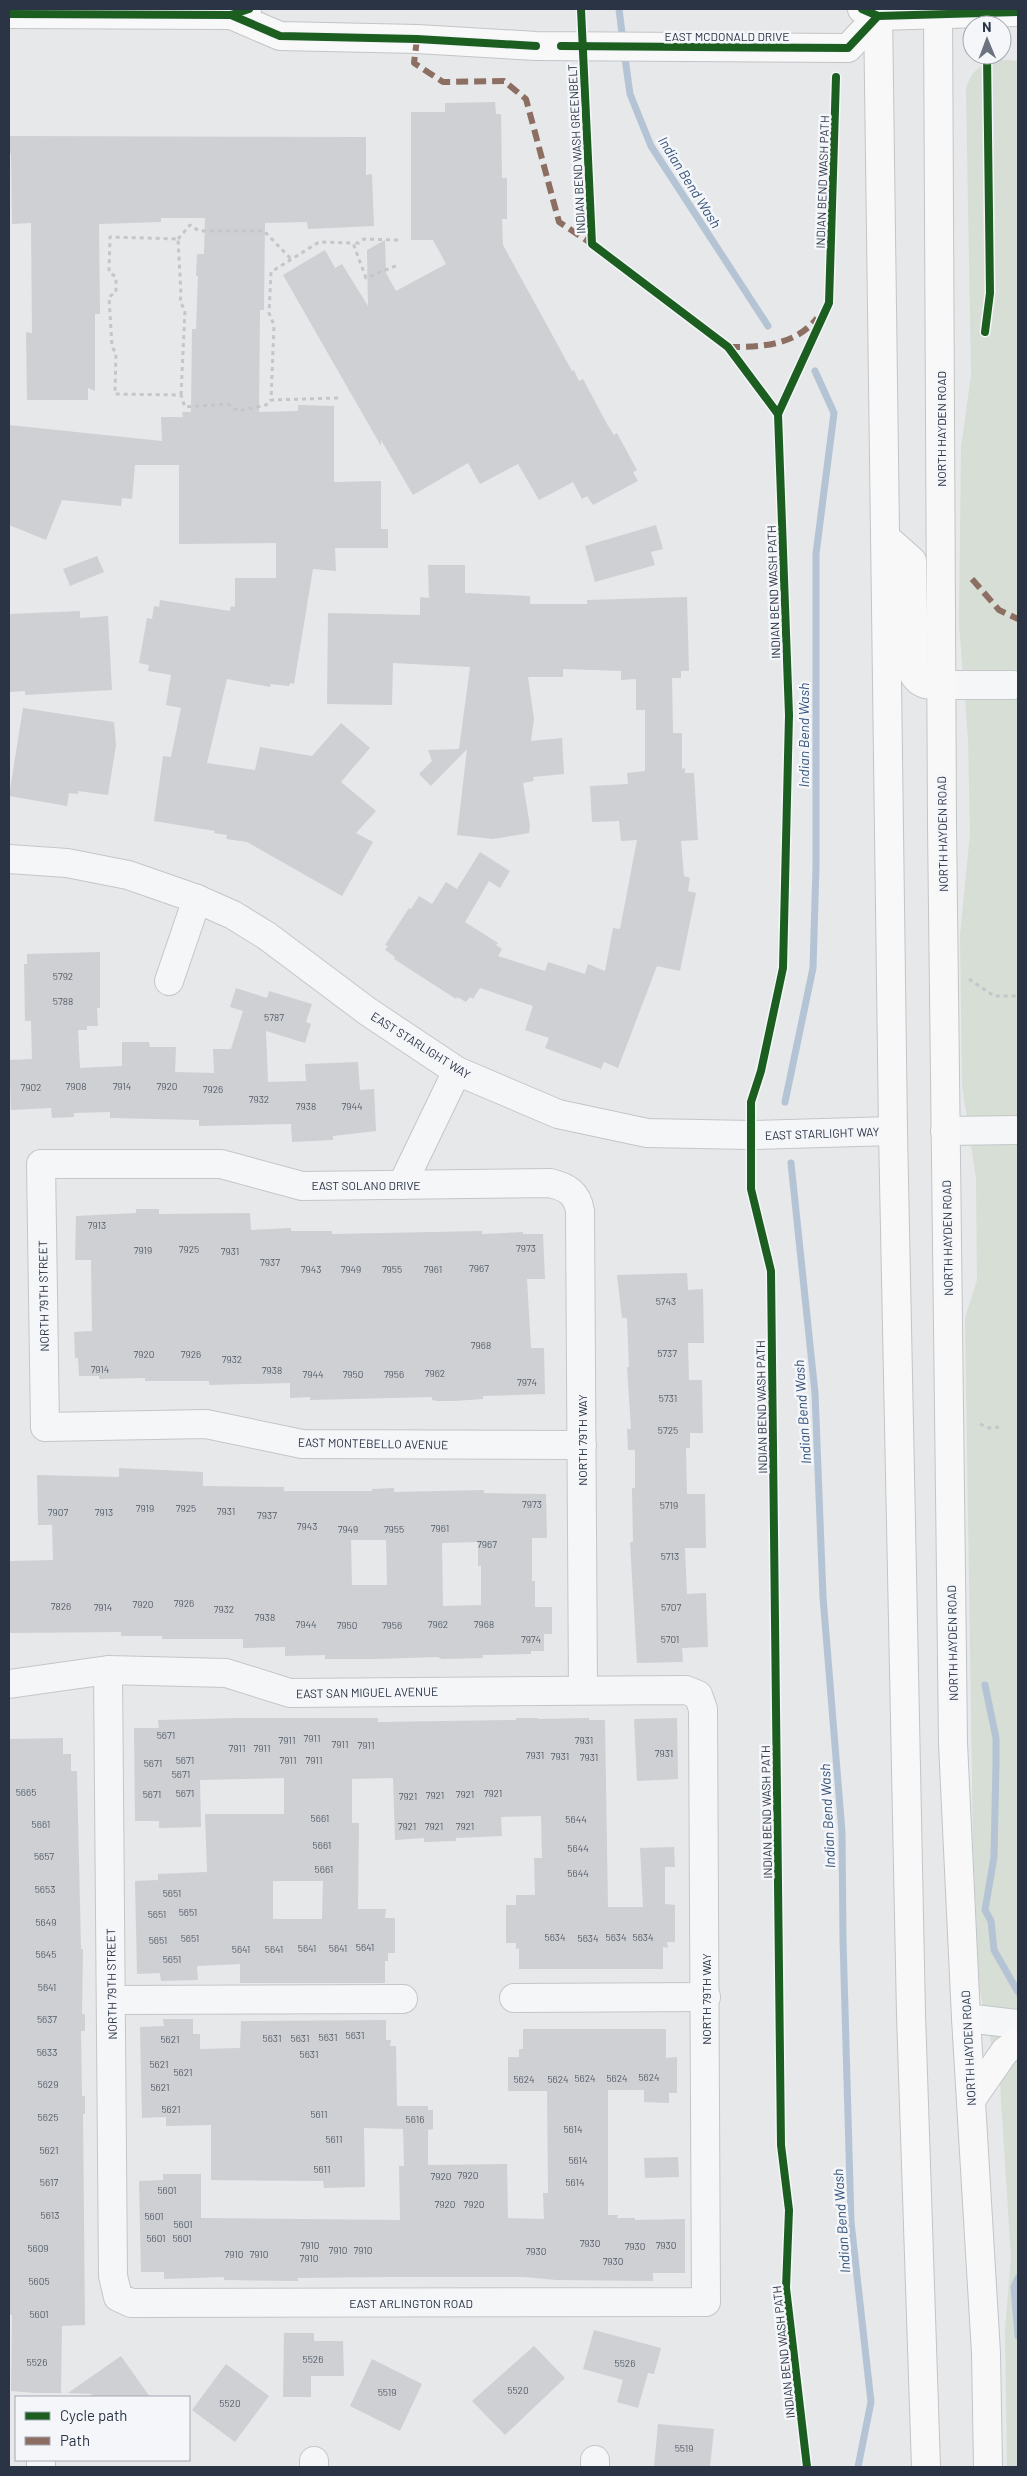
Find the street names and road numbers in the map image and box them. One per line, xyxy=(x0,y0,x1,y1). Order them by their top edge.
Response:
street label: EAST MCDONALD DRIVE xyxy=(665,29,789,43)
street label: INDIAN BEND WASH GREENBELT xyxy=(565,64,587,234)
street label: INDIAN BEND WASH PATH xyxy=(813,115,831,249)
street label: NORTH HAYDEN ROAD xyxy=(934,371,948,487)
street label: INDIAN BEND WASH PATH xyxy=(764,525,782,659)
street label: NORTH HAYDEN ROAD xyxy=(934,776,950,892)
street label: EAST STARLIGHT WAY xyxy=(369,1009,473,1081)
street label: EAST STARLIGHT WAY xyxy=(764,1124,880,1142)
street label: EAST SOLANO DRIVE xyxy=(311,1178,421,1192)
street label: NORTH HAYDEN ROAD xyxy=(939,1180,955,1296)
street label: NORTH 79TH STREET xyxy=(35,1240,51,1352)
street label: INDIAN BEND WASH PATH xyxy=(753,1340,769,1474)
street label: NORTH 79TH WAY xyxy=(575,1394,589,1486)
street label: EAST MONTEBELLO AVENUE xyxy=(298,1435,448,1451)
street label: NORTH HAYDEN ROAD xyxy=(944,1585,960,1701)
street label: EAST SAN MIGUEL AVENUE xyxy=(296,1684,438,1700)
street label: INDIAN BEND WASH PATH xyxy=(758,1745,774,1879)
street label: NORTH 79TH STREET xyxy=(103,1928,119,2040)
street label: NORTH 79TH WAY xyxy=(699,1953,713,2045)
street label: NORTH HAYDEN ROAD xyxy=(958,1990,978,2106)
street label: INDIAN BEND WASH PATH xyxy=(769,2285,797,2419)
street label: EAST ARLINGTON ROAD xyxy=(349,2296,473,2310)

